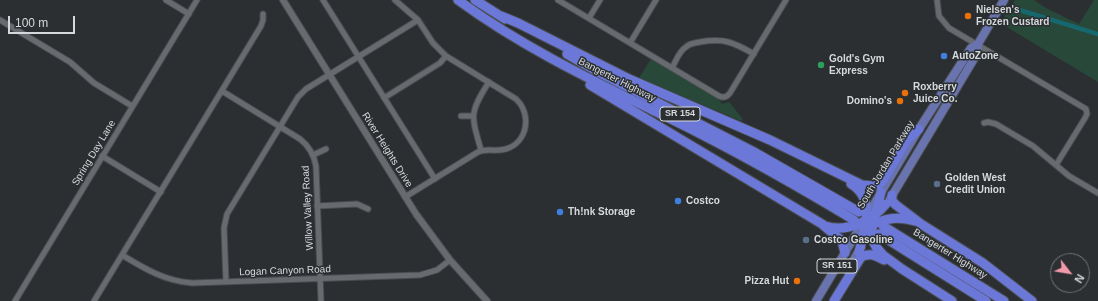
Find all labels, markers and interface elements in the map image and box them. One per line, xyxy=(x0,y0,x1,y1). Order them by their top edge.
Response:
place label: Nielsen's Frozen Custard xyxy=(976,4,1049,28)
scale bar xyxy=(10,8,77,34)
marker: Nielsen's Frozen Custard xyxy=(963,11,973,21)
text: 100 m xyxy=(15,16,48,30)
place label: AutoZone xyxy=(952,50,999,62)
marker: AutoZone xyxy=(939,51,949,61)
place label: Gold's Gym Express xyxy=(829,53,885,76)
street label: Bangerter Highway xyxy=(576,55,658,105)
marker: Gold's Gym Express xyxy=(816,60,826,70)
place label: Roxberry Juice Co. xyxy=(913,81,957,104)
marker: Roxberry Juice Co. xyxy=(900,88,910,98)
place label: Domino's xyxy=(847,95,892,107)
marker: Domino's xyxy=(895,96,905,106)
road number: SR 154 xyxy=(660,107,700,121)
street label: River Heights Drive xyxy=(359,110,415,190)
street label: Spring Day Lane xyxy=(70,118,118,188)
street label: South Jordan Parkway xyxy=(855,119,917,211)
street label: Willow Valley Road xyxy=(300,165,316,251)
place label: Golden West Credit Union xyxy=(945,172,1006,196)
marker: Golden West Credit Union xyxy=(932,179,942,189)
place label: Costco xyxy=(686,195,720,207)
marker: Costco xyxy=(673,196,683,206)
place label: Th!nk Storage xyxy=(568,206,635,218)
marker: Th!nk Storage xyxy=(555,207,565,217)
street label: Bangerter Highway xyxy=(911,226,989,282)
place label: Costco Gasoline xyxy=(814,234,893,246)
marker: Costco Gasoline xyxy=(801,235,811,245)
north arrow xyxy=(1050,253,1090,293)
road number: SR 151 xyxy=(817,259,857,273)
street label: Logan Canyon Road xyxy=(239,263,331,279)
text: N xyxy=(1072,272,1087,285)
place label: Pizza Hut xyxy=(745,275,789,287)
marker: Pizza Hut xyxy=(792,276,802,286)

